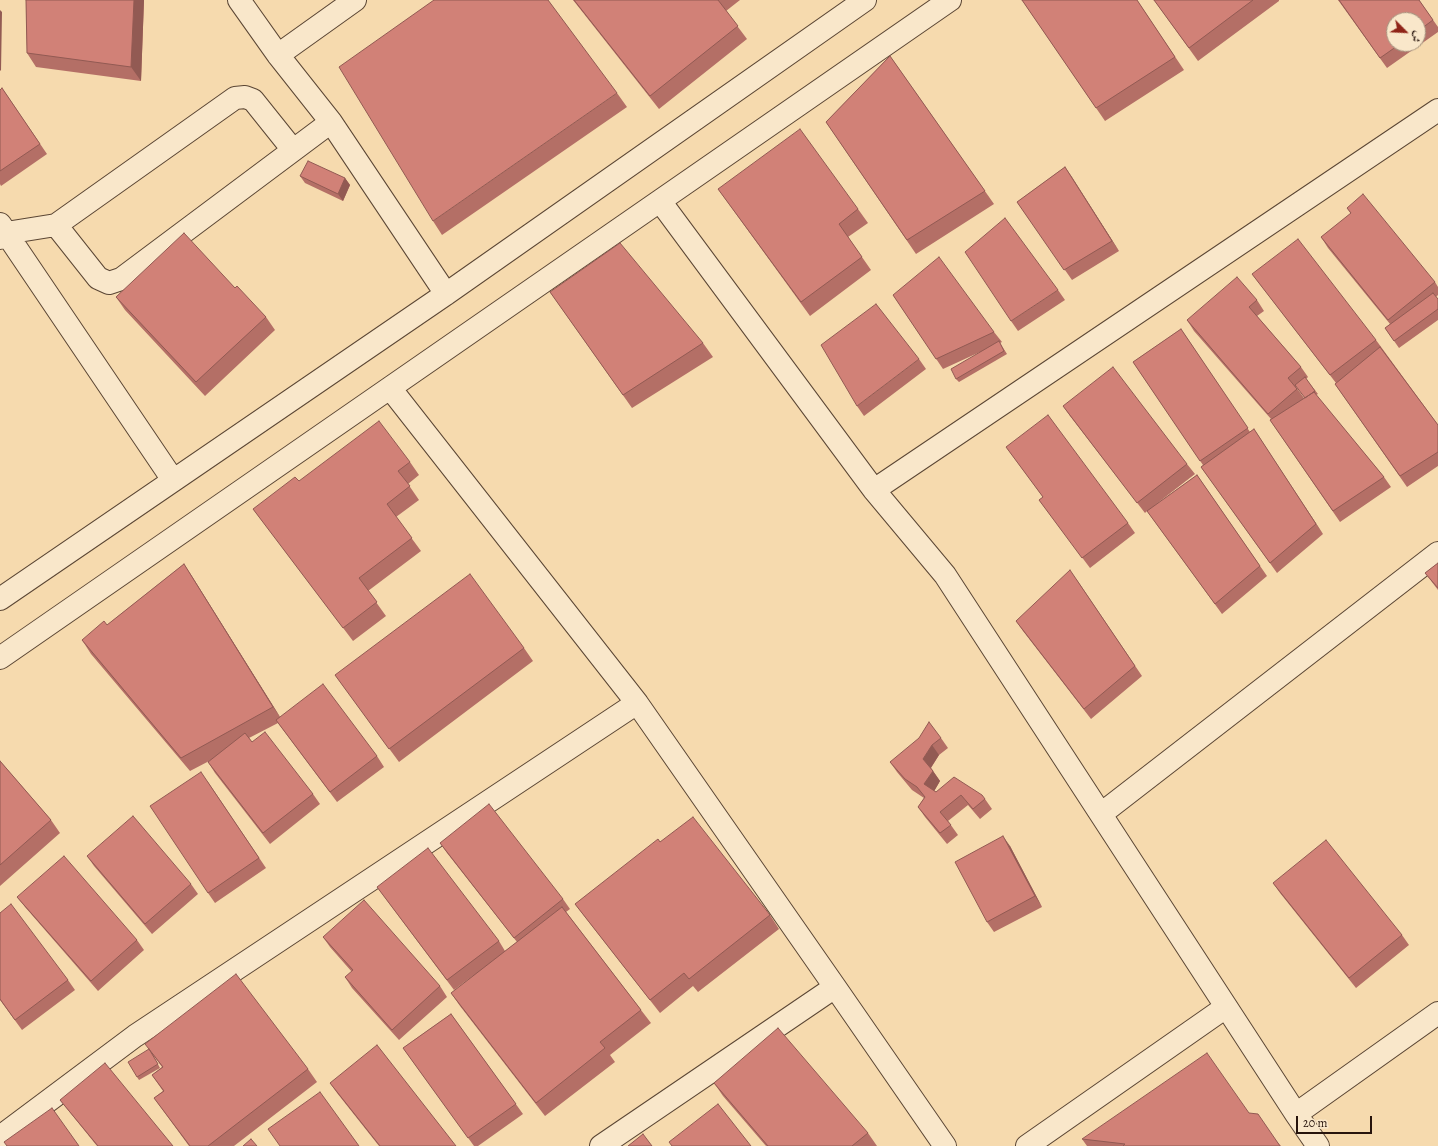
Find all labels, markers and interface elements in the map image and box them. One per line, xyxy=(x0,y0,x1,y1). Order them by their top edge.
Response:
north arrow xyxy=(1386,12,1426,52)
text: ش xyxy=(1407,29,1426,45)
scale bar xyxy=(1298,1108,1374,1134)
text: 20 m xyxy=(1303,1115,1327,1131)

